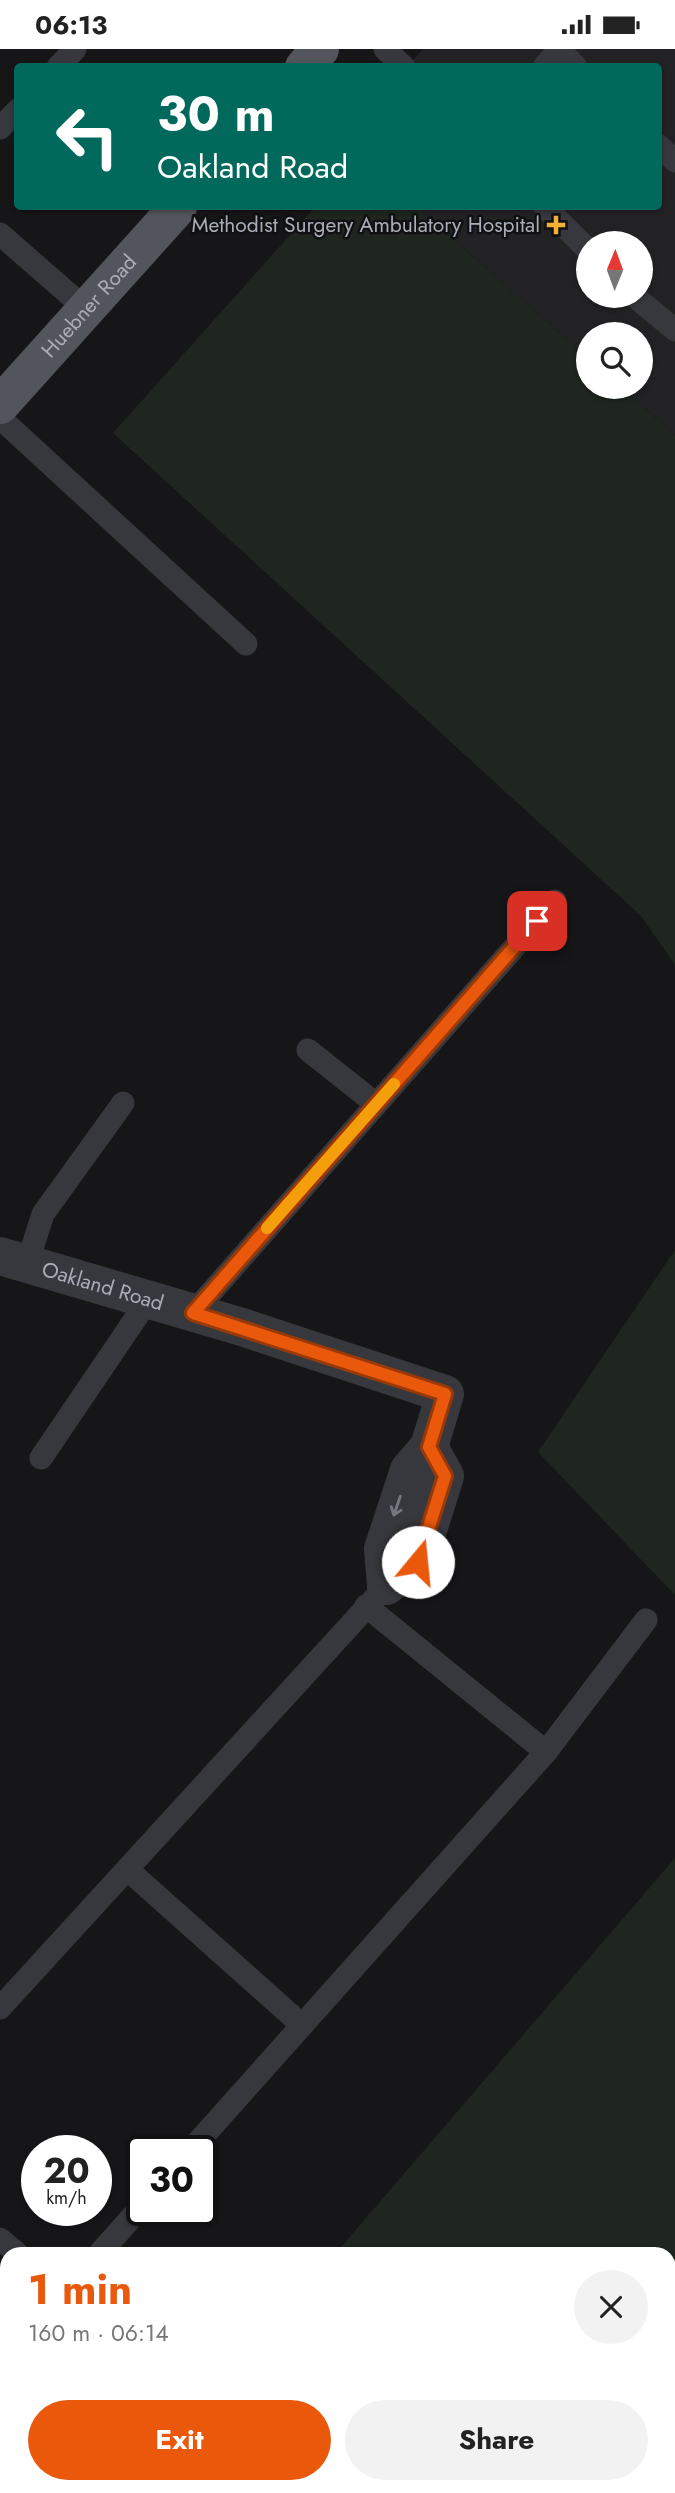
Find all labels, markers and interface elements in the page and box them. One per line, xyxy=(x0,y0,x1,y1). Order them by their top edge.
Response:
text: 06:13 xyxy=(35,6,107,44)
text: 30 m xyxy=(157,79,275,149)
icon: left xyxy=(42,91,133,182)
text: Oakland Road xyxy=(157,144,348,190)
place label: Methodist Surgery Ambulatory Hospital xyxy=(191,210,540,240)
marker: Methodist Surgery Ambulatory Hospital xyxy=(546,215,566,235)
north arrow xyxy=(576,231,653,308)
map controls xyxy=(576,231,653,399)
street label: Huebner Road xyxy=(34,248,143,364)
button: search xyxy=(576,322,653,399)
pin xyxy=(507,891,567,951)
icon: arrive xyxy=(518,902,556,940)
street label: Oakland Road xyxy=(38,1254,167,1318)
one-way arrow xyxy=(390,1495,402,1517)
position arrow xyxy=(381,1525,455,1599)
speed limit sign: 30 xyxy=(126,2135,217,2226)
text: 20 xyxy=(43,2146,90,2196)
text: km/h xyxy=(46,2185,87,2211)
text: 1 min xyxy=(28,2259,132,2320)
button: close xyxy=(574,2270,648,2344)
text: 160 m · 06:14 xyxy=(28,2316,169,2350)
button: Exit xyxy=(28,2400,331,2480)
button: Share xyxy=(345,2400,648,2480)

